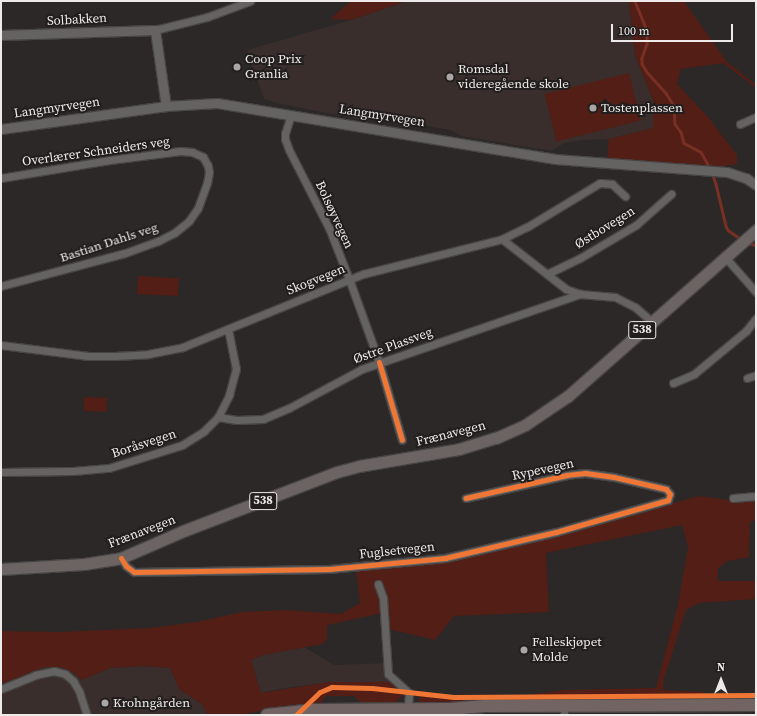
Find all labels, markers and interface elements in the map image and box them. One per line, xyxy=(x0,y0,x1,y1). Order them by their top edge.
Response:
street label: Solbakken xyxy=(47,11,107,29)
scale bar xyxy=(613,16,735,42)
text: 100 m xyxy=(618,23,650,39)
place label: Coop Prix Granlia xyxy=(245,52,302,83)
marker: Coop Prix Granlia xyxy=(232,62,242,72)
place label: Romsdal videregående skole xyxy=(458,62,569,93)
marker: Romsdal videregående skole xyxy=(445,72,455,82)
street label: Langmyrvegen xyxy=(13,94,101,122)
place label: Tostenplassen xyxy=(601,100,683,116)
street label: Langmyrvegen xyxy=(338,102,426,130)
marker: Tostenplassen xyxy=(588,103,598,113)
street label: Overlærer Schneiders veg xyxy=(21,134,171,170)
street label: Bolsøyvegen xyxy=(312,179,356,251)
street label: Østbovegen xyxy=(572,203,638,253)
street label: Bastian Dahls veg xyxy=(58,220,160,266)
street label: Skogvegen xyxy=(285,261,347,299)
road number: 538 xyxy=(628,320,656,340)
street label: Østre Plassveg xyxy=(351,324,435,368)
street label: Frænavegen xyxy=(415,418,487,450)
street label: Boråsvegen xyxy=(110,426,178,462)
street label: Rypevegen xyxy=(511,456,575,484)
road number: 538 xyxy=(249,491,277,511)
street label: Frænavegen xyxy=(106,512,178,552)
street label: Fuglsetvegen xyxy=(358,539,436,563)
place label: Felleskjøpet Molde xyxy=(532,635,602,666)
marker: Felleskjøpet Molde xyxy=(519,645,529,655)
north arrow xyxy=(701,660,741,700)
text: N xyxy=(717,660,725,675)
place label: Krohngården xyxy=(113,695,190,711)
marker: Krohngården xyxy=(100,698,110,708)

